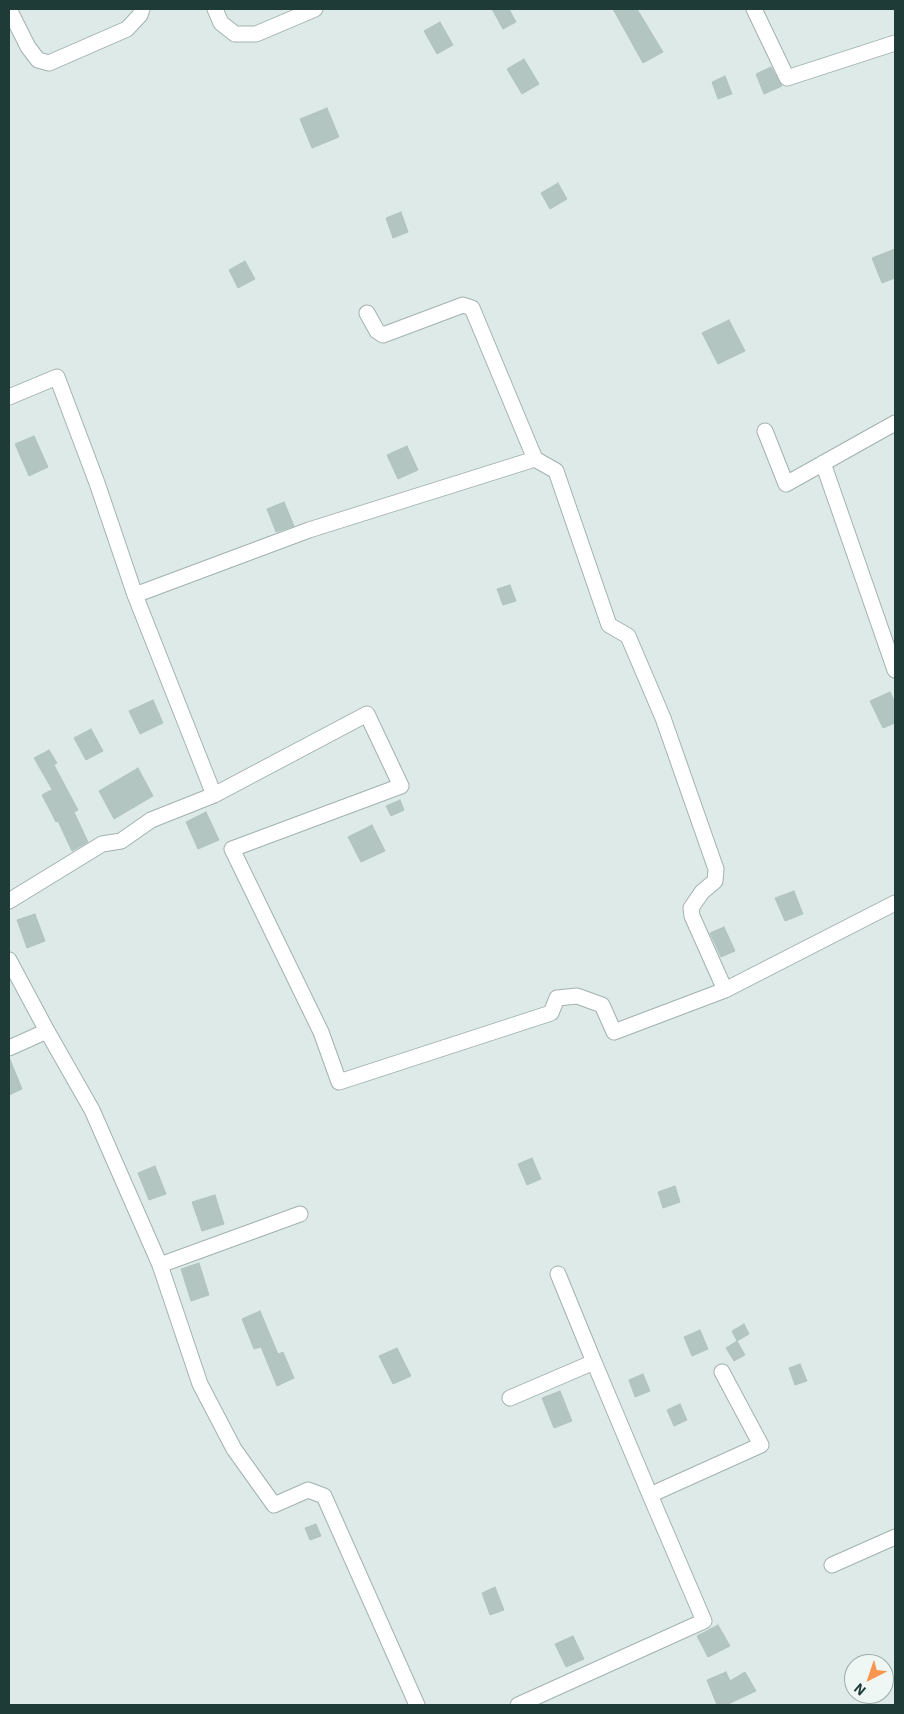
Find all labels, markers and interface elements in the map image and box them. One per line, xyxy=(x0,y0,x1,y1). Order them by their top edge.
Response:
north arrow xyxy=(844,1654,894,1704)
text: N xyxy=(850,1679,870,1700)

